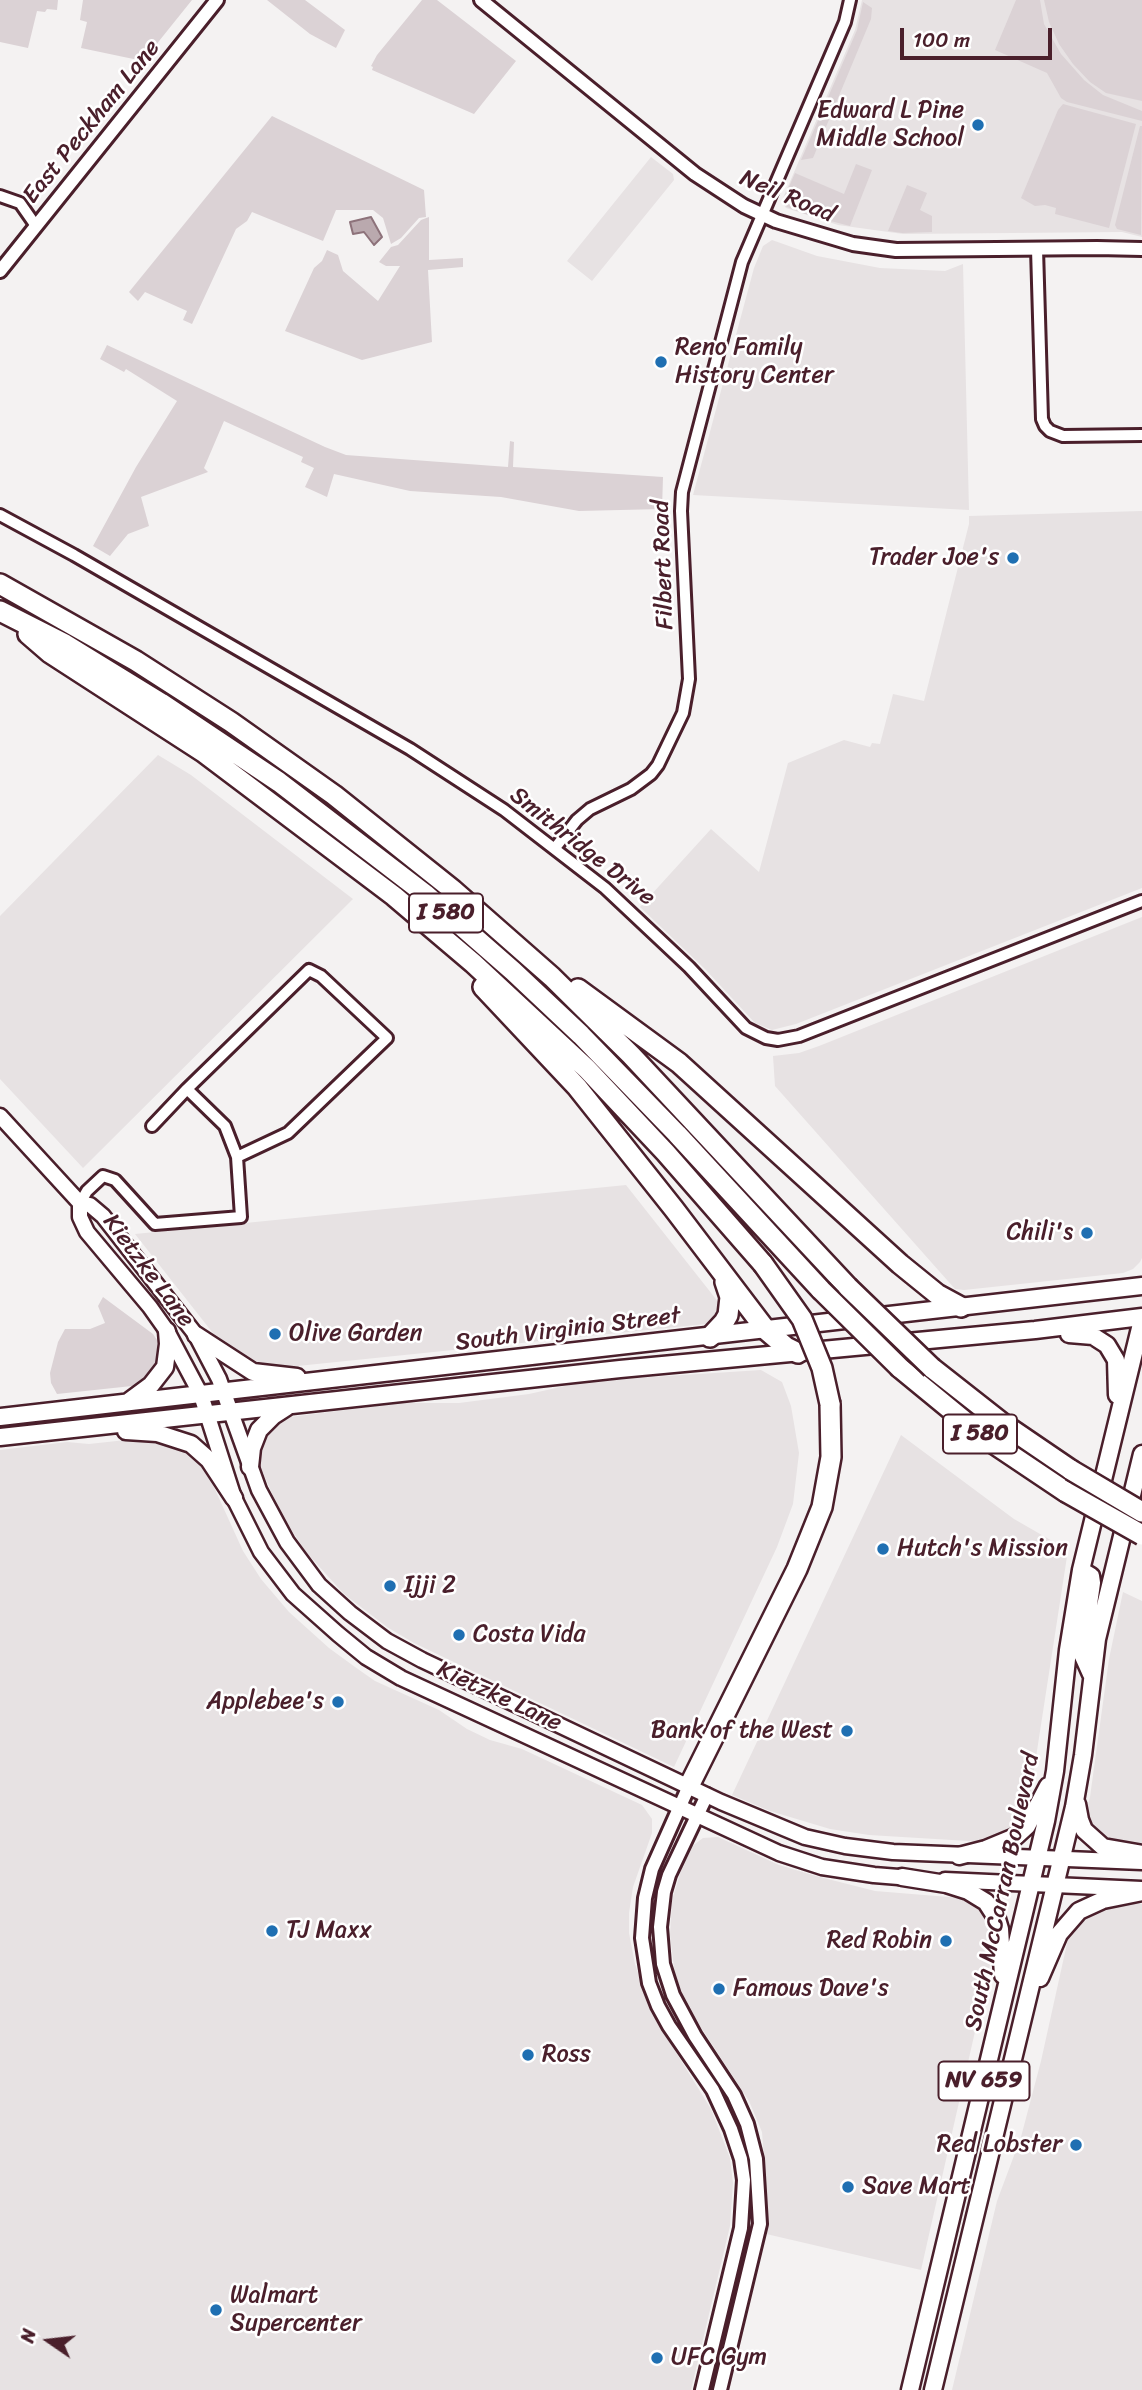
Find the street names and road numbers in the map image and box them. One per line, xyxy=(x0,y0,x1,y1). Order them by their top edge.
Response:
street label: East Peckham Lane xyxy=(17,34,167,210)
street label: Neil Road xyxy=(735,164,839,230)
street label: Filbert Road xyxy=(647,500,681,630)
street label: Smithridge Drive xyxy=(504,781,660,913)
road number: I 580 xyxy=(409,893,483,932)
street label: Kietzke Lane xyxy=(96,1209,200,1333)
street label: South Virginia Street xyxy=(454,1302,682,1358)
road number: I 580 xyxy=(943,1414,1017,1454)
street label: Kietzke Lane xyxy=(432,1656,566,1738)
street label: South McCarran Boulevard xyxy=(959,1750,1047,2034)
road number: NV 659 xyxy=(939,2062,1030,2100)

